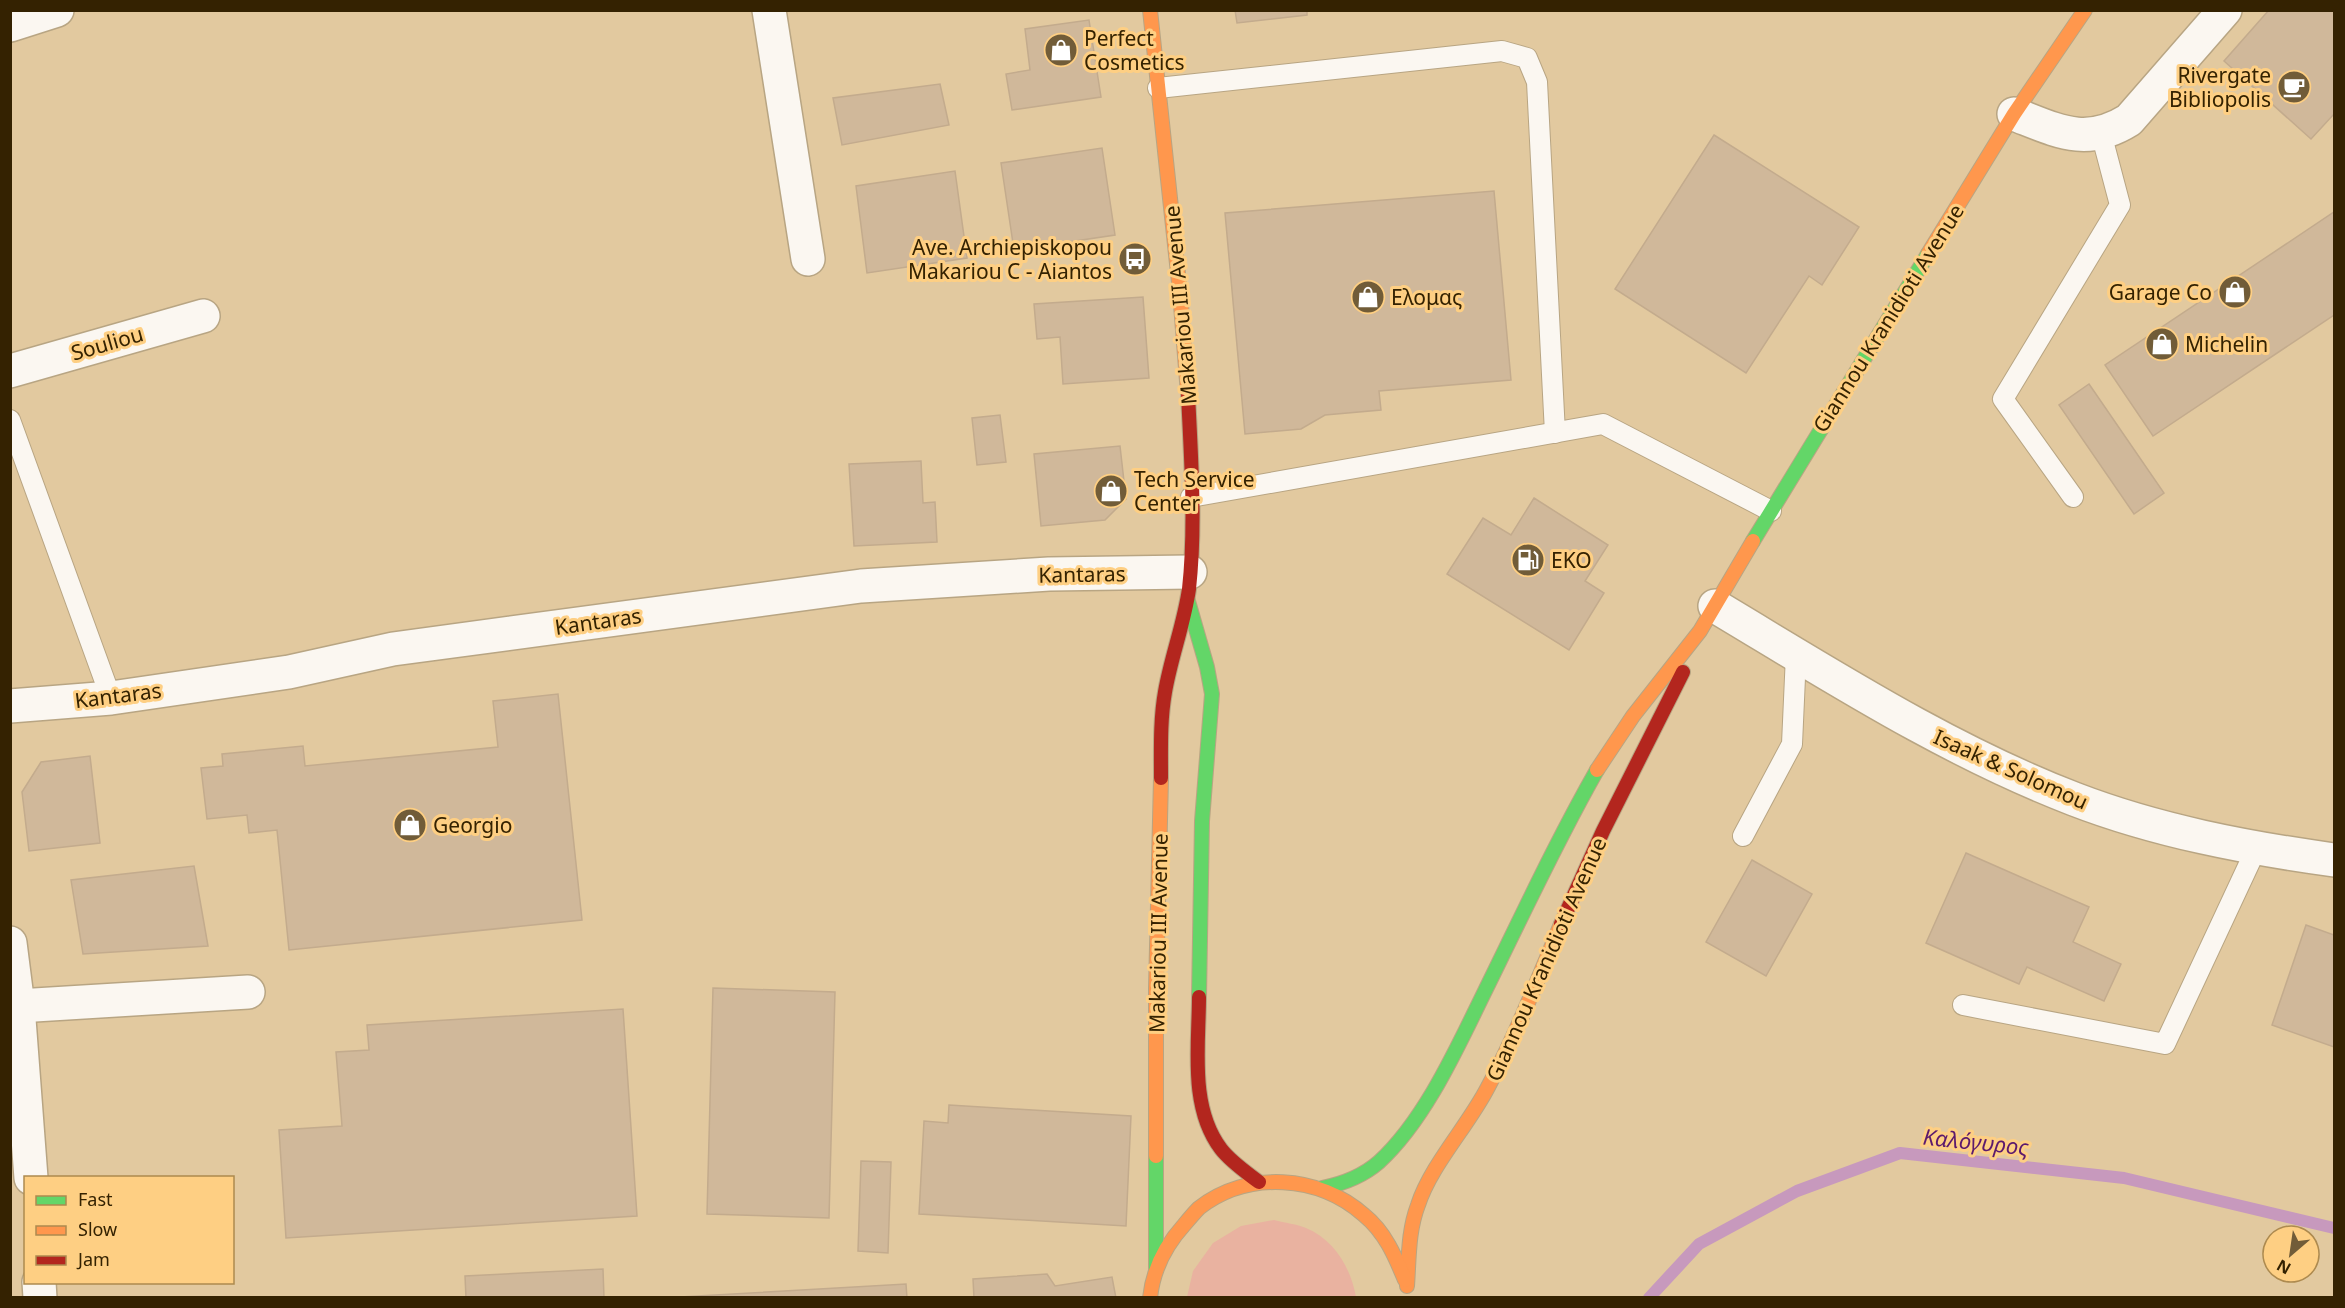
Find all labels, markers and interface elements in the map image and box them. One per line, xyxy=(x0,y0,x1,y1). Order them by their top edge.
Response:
place label: Perfect Cosmetics xyxy=(1084,24,1185,76)
shop icon: Perfect Cosmetics xyxy=(1043,32,1079,68)
place label: Rivergate Bibliopolis xyxy=(2169,61,2271,113)
cafe icon: Rivergate Bibliopolis xyxy=(2276,69,2312,105)
street label: Giannou Kranidioti Avenue xyxy=(1806,199,1970,437)
street label: Makariou III Avenue xyxy=(1157,204,1203,406)
place label: Ave. Archiepiskopou Makariou C - Aiantos xyxy=(908,233,1112,285)
bus stop icon: Ave. Archiepiskopou Makariou C - Aiantos xyxy=(1117,241,1153,277)
shop icon: Garage Co xyxy=(2217,274,2253,310)
place label: Garage Co xyxy=(2109,278,2212,306)
shop icon: Ελομας xyxy=(1350,279,1386,315)
place label: Ελομας xyxy=(1391,283,1462,311)
street label: Souliou xyxy=(68,319,146,367)
shop icon: Michelin xyxy=(2144,326,2180,362)
place label: Michelin xyxy=(2185,330,2268,358)
place label: Tech Service Center xyxy=(1134,465,1255,517)
shop icon: Tech Service Center xyxy=(1093,473,1129,509)
fuel station icon: EKO xyxy=(1510,542,1546,578)
place label: EKO xyxy=(1551,546,1592,574)
street label: Kantaras xyxy=(1038,559,1126,589)
street label: Kantaras xyxy=(553,601,643,641)
street label: Kantaras xyxy=(73,676,163,714)
street label: Isaak & Solomou xyxy=(1930,722,2092,816)
shop icon: Georgio xyxy=(392,807,428,843)
place label: Georgio xyxy=(433,811,512,839)
street label: Makariou III Avenue xyxy=(1142,833,1174,1033)
street label: Giannou Kranidioti Avenue xyxy=(1479,833,1613,1085)
water label: Καλόγυρος xyxy=(1922,1121,2031,1162)
legend xyxy=(24,1176,234,1284)
text: Fast xyxy=(78,1187,113,1211)
text: Slow xyxy=(78,1217,117,1241)
north arrow xyxy=(2261,1224,2321,1284)
text: Jam xyxy=(76,1247,110,1271)
text: N xyxy=(2273,1254,2295,1280)

